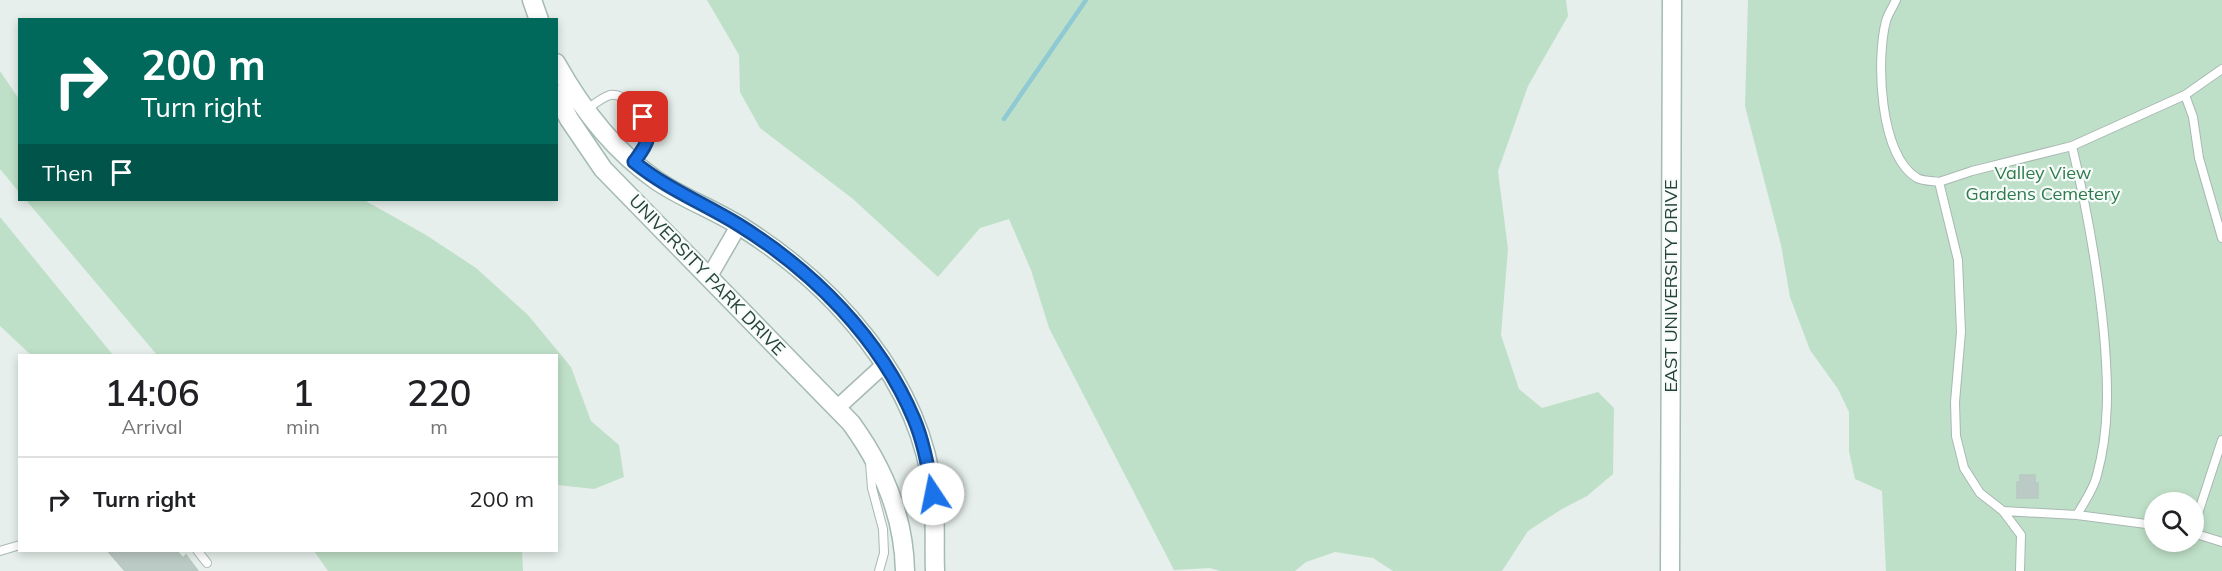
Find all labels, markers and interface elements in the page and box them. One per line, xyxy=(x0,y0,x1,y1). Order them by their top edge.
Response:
text: 200 m xyxy=(141,38,266,91)
icon: right xyxy=(42,42,120,120)
text: Turn right xyxy=(141,90,261,124)
pin xyxy=(617,91,668,142)
icon: arrive xyxy=(626,100,659,133)
icon: arrive xyxy=(105,156,138,189)
text: Then xyxy=(42,159,93,187)
park label: Valley View Gardens Cemetery xyxy=(1966,161,2121,205)
street label: EAST UNIVERSITY DRIVE xyxy=(1659,179,1682,393)
street label: UNIVERSITY PARK DRIVE xyxy=(624,189,790,360)
text: 14:06 xyxy=(105,370,199,415)
text: 1 xyxy=(292,370,314,415)
text: 220 xyxy=(407,370,471,415)
text: Arrival xyxy=(121,414,183,439)
text: min xyxy=(286,414,320,439)
text: m xyxy=(430,414,448,439)
position arrow xyxy=(901,462,965,526)
icon: right xyxy=(42,483,75,516)
text: Turn right xyxy=(93,485,196,513)
text: 200 m xyxy=(469,485,534,513)
map controls xyxy=(2144,492,2204,552)
button: search xyxy=(2144,492,2204,552)

